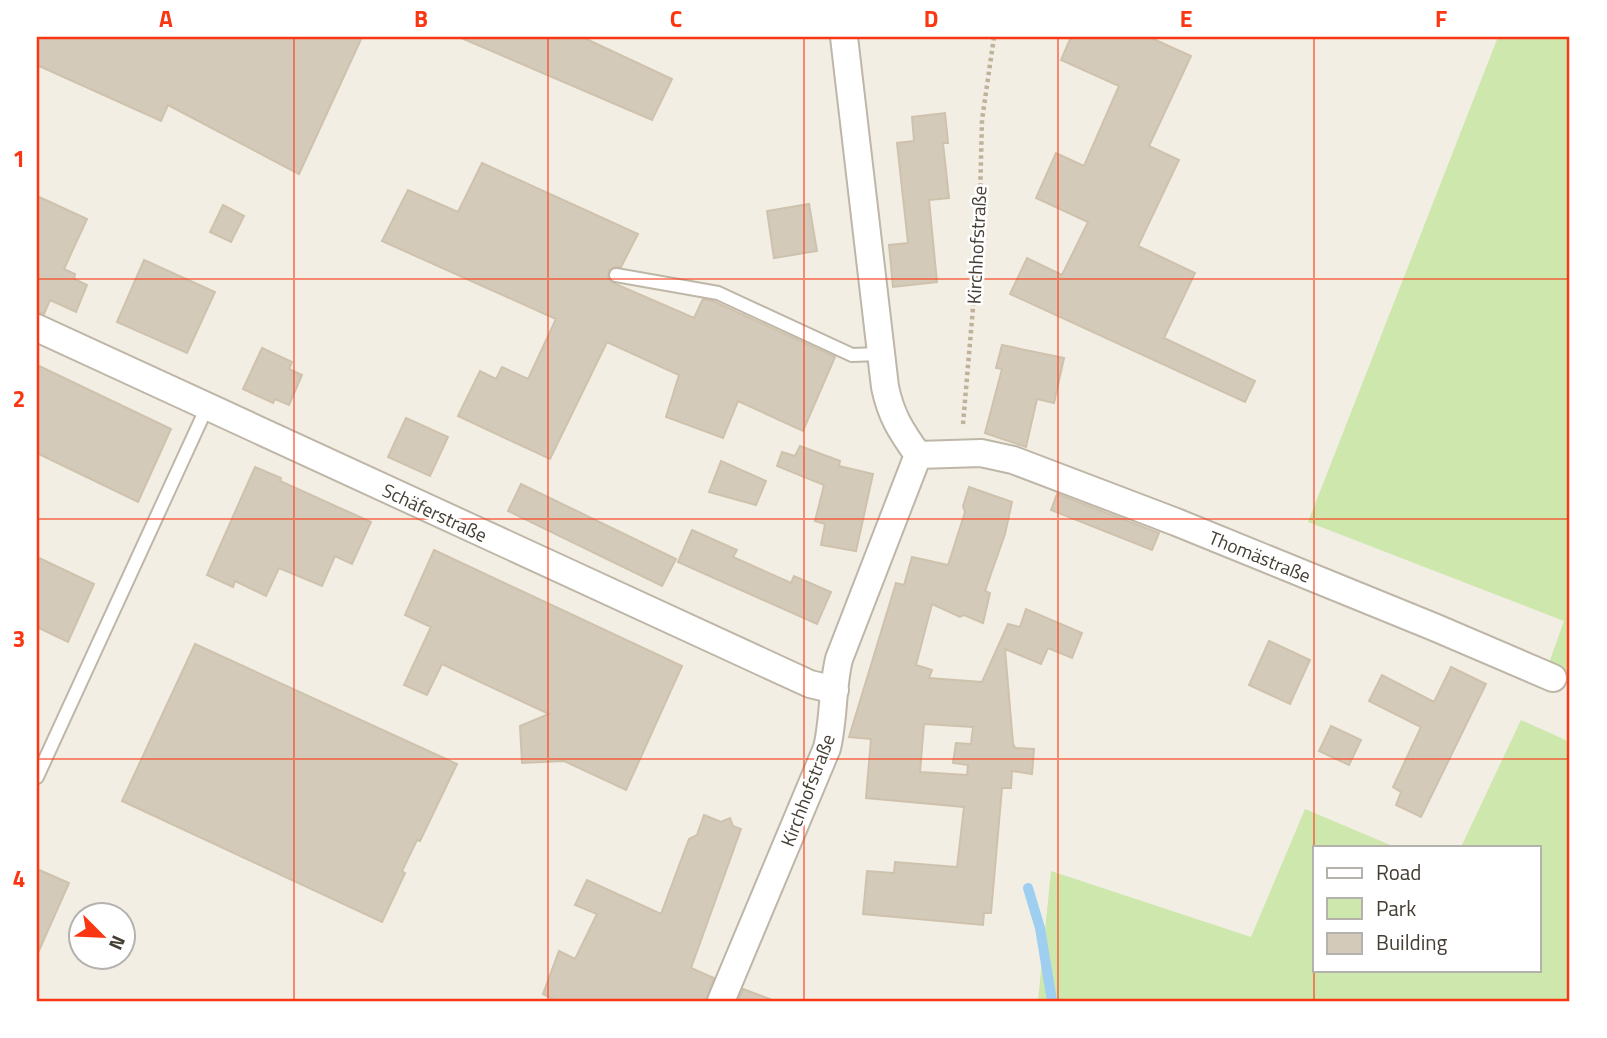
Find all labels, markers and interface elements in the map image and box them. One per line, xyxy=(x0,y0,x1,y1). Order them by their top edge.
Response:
text: A xyxy=(159,1,173,36)
text: B xyxy=(414,1,428,36)
text: C xyxy=(670,1,682,36)
text: D xyxy=(924,1,938,36)
text: E xyxy=(1180,1,1192,36)
text: F xyxy=(1435,1,1447,36)
text: 1 xyxy=(13,141,25,176)
street label: Kirchhofstraße xyxy=(958,185,994,305)
text: 2 xyxy=(13,381,25,416)
street label: Schäferstraße xyxy=(378,475,492,549)
street label: Thomästraße xyxy=(1205,522,1315,590)
text: 3 xyxy=(13,621,25,656)
street label: Kirchhofstraße xyxy=(772,730,842,850)
legend xyxy=(1313,846,1540,972)
text: Road xyxy=(1376,856,1421,888)
text: 4 xyxy=(13,861,25,896)
text: Park xyxy=(1376,892,1416,924)
north arrow xyxy=(66,902,136,972)
text: Building xyxy=(1376,926,1448,958)
text: N xyxy=(102,931,134,955)

